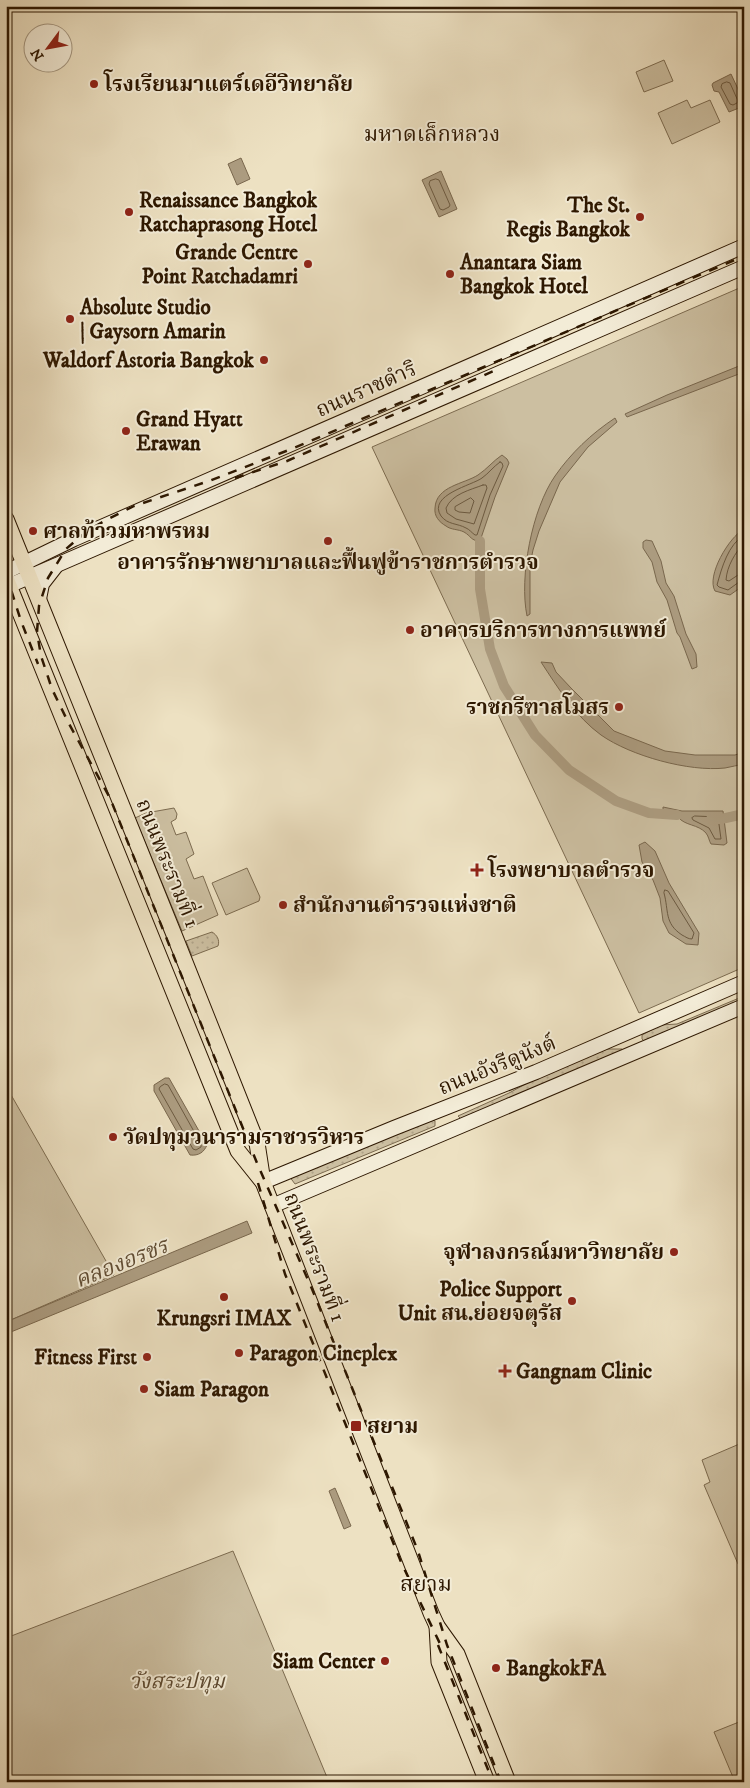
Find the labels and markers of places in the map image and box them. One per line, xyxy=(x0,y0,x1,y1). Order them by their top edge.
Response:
place label: โรงเรียนมาแตร์เดอีวิทยาลัย xyxy=(103,69,353,98)
marker: โรงเรียนมาแตร์เดอีวิทยาลัย xyxy=(88,78,100,90)
place label: Renaissance Bangkok Ratchaprasong Hotel xyxy=(139,188,318,238)
place label: The St. Regis Bangkok xyxy=(506,193,631,243)
marker: Renaissance Bangkok Ratchaprasong Hotel xyxy=(123,206,135,218)
marker: The St. Regis Bangkok xyxy=(634,211,646,223)
place label: Grande Centre Point Ratchadamri xyxy=(141,240,299,290)
place label: Anantara Siam Bangkok Hotel xyxy=(459,250,589,300)
marker: Grande Centre Point Ratchadamri xyxy=(302,258,314,270)
marker: Anantara Siam Bangkok Hotel xyxy=(444,268,456,280)
place label: Absolute Studio | Gaysorn Amarin xyxy=(79,295,227,345)
marker: Absolute Studio | Gaysorn Amarin xyxy=(64,313,76,325)
place label: Waldorf Astoria Bangkok xyxy=(42,348,255,374)
marker: Waldorf Astoria Bangkok xyxy=(258,354,270,366)
place label: Grand Hyatt Erawan xyxy=(136,407,243,457)
marker: Grand Hyatt Erawan xyxy=(120,425,132,437)
place label: ศาลท้าวมหาพรหม xyxy=(43,519,210,545)
marker: ศาลท้าวมหาพรหม xyxy=(27,525,39,537)
marker: อาคารรักษาพยาบาลและฟื้นฟูข้าราชการตำรวจ xyxy=(322,535,334,547)
place label: อาคารรักษาพยาบาลและฟื้นฟูข้าราชการตำรวจ xyxy=(117,546,539,576)
place label: อาคารบริการทางการแพทย์ xyxy=(420,618,667,644)
marker: อาคารบริการทางการแพทย์ xyxy=(404,624,416,636)
place label: ราชกรีฑาสโมสร xyxy=(466,692,609,721)
marker: ราชกรีฑาสโมสร xyxy=(613,701,625,713)
place label: โรงพยาบาลตำรวจ xyxy=(487,855,655,884)
marker: โรงพยาบาลตำรวจ xyxy=(470,863,484,877)
place label: สำนักงานตำรวจแห่งชาติ xyxy=(293,893,517,919)
marker: สำนักงานตำรวจแห่งชาติ xyxy=(277,899,289,911)
place label: วัดปทุมวนารามราชวรวิหาร xyxy=(123,1125,364,1151)
marker: วัดปทุมวนารามราชวรวิหาร xyxy=(107,1131,119,1143)
place label: จุฬาลงกรณ์มหาวิทยาลัย xyxy=(443,1240,664,1266)
marker: จุฬาลงกรณ์มหาวิทยาลัย xyxy=(668,1246,680,1258)
place label: Police Support Unit สน.ย่อยจตุรัส xyxy=(398,1277,562,1327)
marker: Krungsri IMAX xyxy=(218,1291,230,1303)
marker: Police Support Unit สน.ย่อยจตุรัส xyxy=(566,1295,578,1307)
place label: Krungsri IMAX xyxy=(156,1306,292,1332)
place label: Paragon Cineplex xyxy=(249,1341,398,1367)
place label: Fitness First xyxy=(34,1345,137,1371)
marker: Paragon Cineplex xyxy=(233,1347,245,1359)
marker: Fitness First xyxy=(141,1351,153,1363)
place label: Gangnam Clinic xyxy=(516,1359,652,1385)
marker: Gangnam Clinic xyxy=(498,1364,512,1378)
place label: Siam Paragon xyxy=(154,1377,270,1403)
marker: Siam Paragon xyxy=(138,1383,150,1395)
place label: สยาม xyxy=(367,1414,418,1440)
marker: สยาม xyxy=(349,1419,363,1433)
place label: Siam Center xyxy=(273,1649,376,1675)
marker: Siam Center xyxy=(379,1655,391,1667)
place label: BangkokFA xyxy=(506,1656,606,1682)
marker: BangkokFA xyxy=(490,1662,502,1674)

